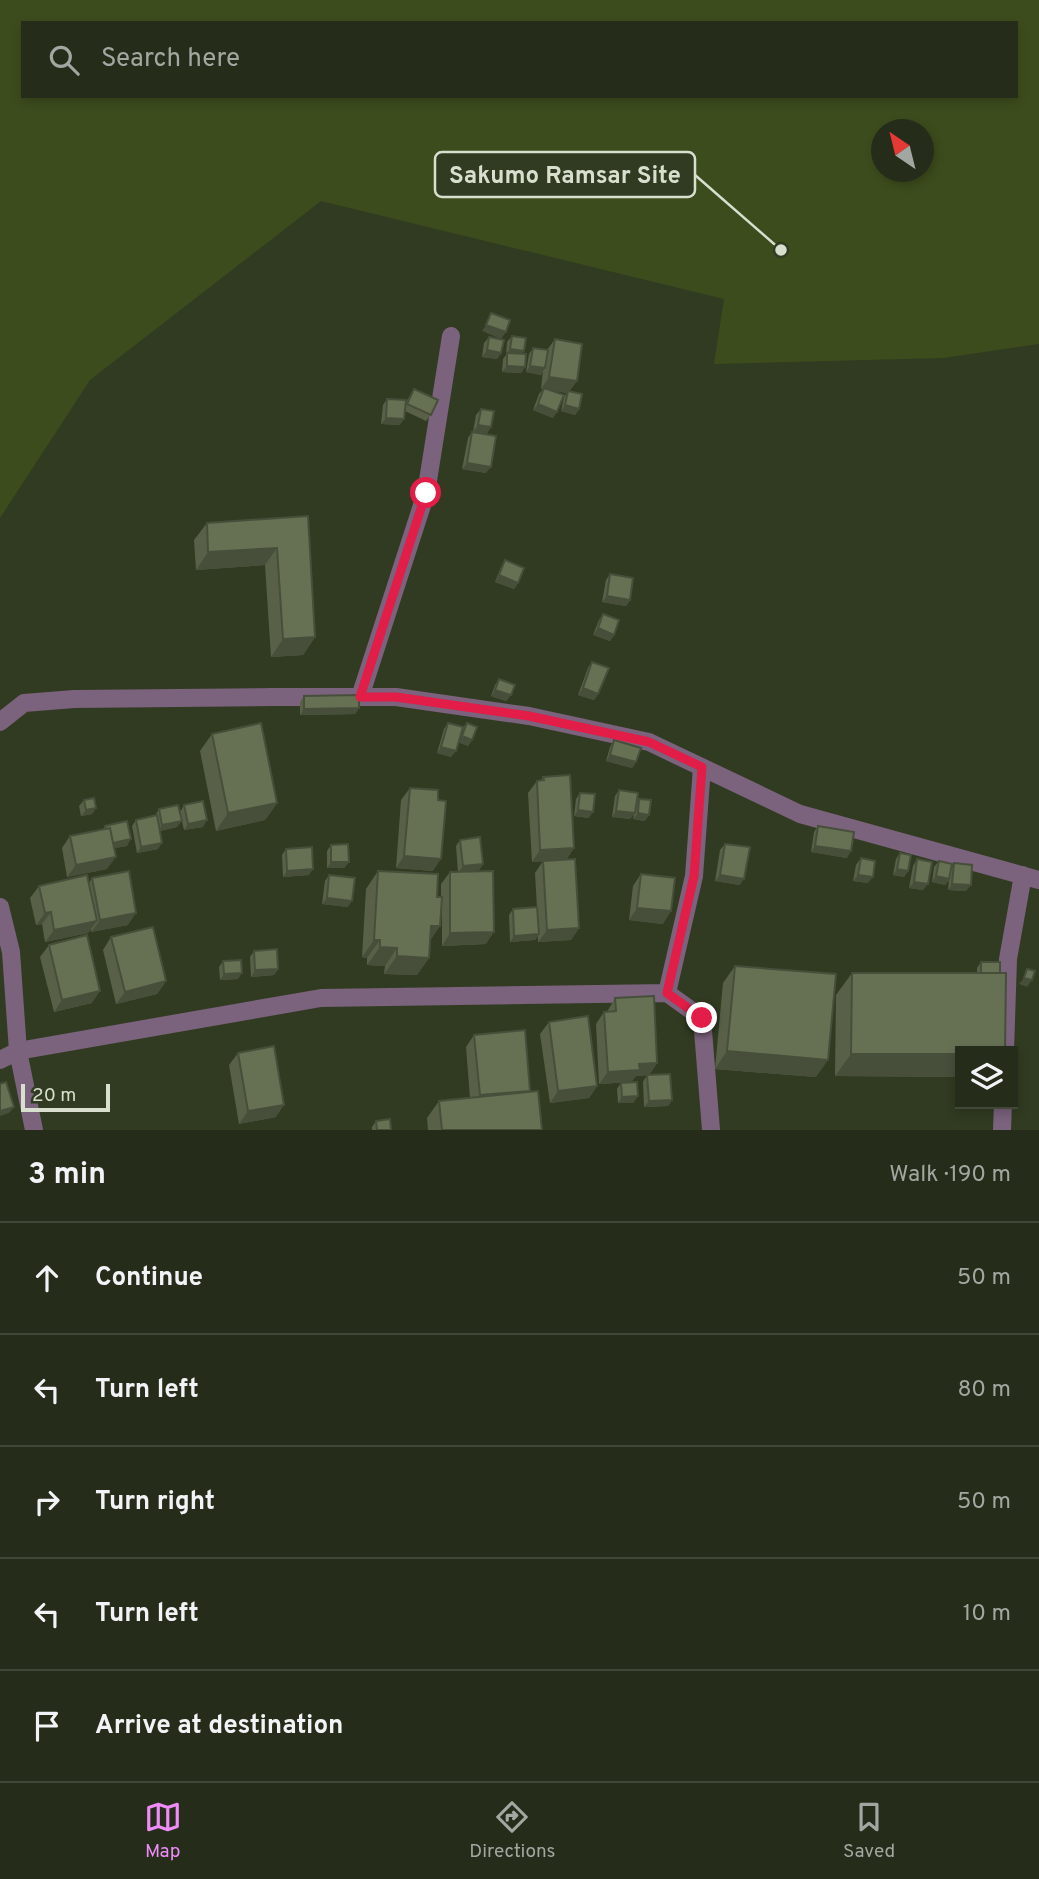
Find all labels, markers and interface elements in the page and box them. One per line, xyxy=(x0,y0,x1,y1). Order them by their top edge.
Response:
search box xyxy=(21,21,1018,98)
icon: search xyxy=(45,41,83,79)
text: Search here xyxy=(101,43,240,76)
north arrow xyxy=(871,119,934,182)
callout: Sakumo Ramsar Site xyxy=(435,152,695,197)
text: Sakumo Ramsar Site xyxy=(449,162,681,192)
route start xyxy=(410,477,441,508)
route end xyxy=(686,1002,717,1033)
map controls xyxy=(955,1046,1018,1109)
button: layers xyxy=(955,1046,1018,1109)
scale bar xyxy=(21,1081,110,1113)
text: 20 m xyxy=(32,1084,76,1108)
text: 3 min xyxy=(28,1157,106,1194)
text: Walk · 190 m xyxy=(889,1161,1011,1190)
icon: ahead xyxy=(28,1259,66,1297)
text: Continue xyxy=(95,1262,203,1295)
text: 50 m xyxy=(957,1264,1011,1293)
icon: left xyxy=(28,1371,66,1409)
text: Turn left xyxy=(95,1374,199,1407)
text: 80 m xyxy=(958,1376,1011,1405)
icon: right xyxy=(28,1483,66,1521)
text: Turn right xyxy=(95,1486,215,1519)
text: 50 m xyxy=(957,1488,1011,1517)
icon: left xyxy=(28,1595,66,1633)
text: Turn left xyxy=(95,1598,199,1631)
text: 10 m xyxy=(963,1600,1011,1629)
icon: arrive xyxy=(28,1707,66,1745)
text: Arrive at destination xyxy=(95,1710,343,1743)
tab: Map xyxy=(144,1798,182,1864)
tab: Directions xyxy=(469,1798,556,1864)
tab: Saved xyxy=(843,1798,895,1864)

